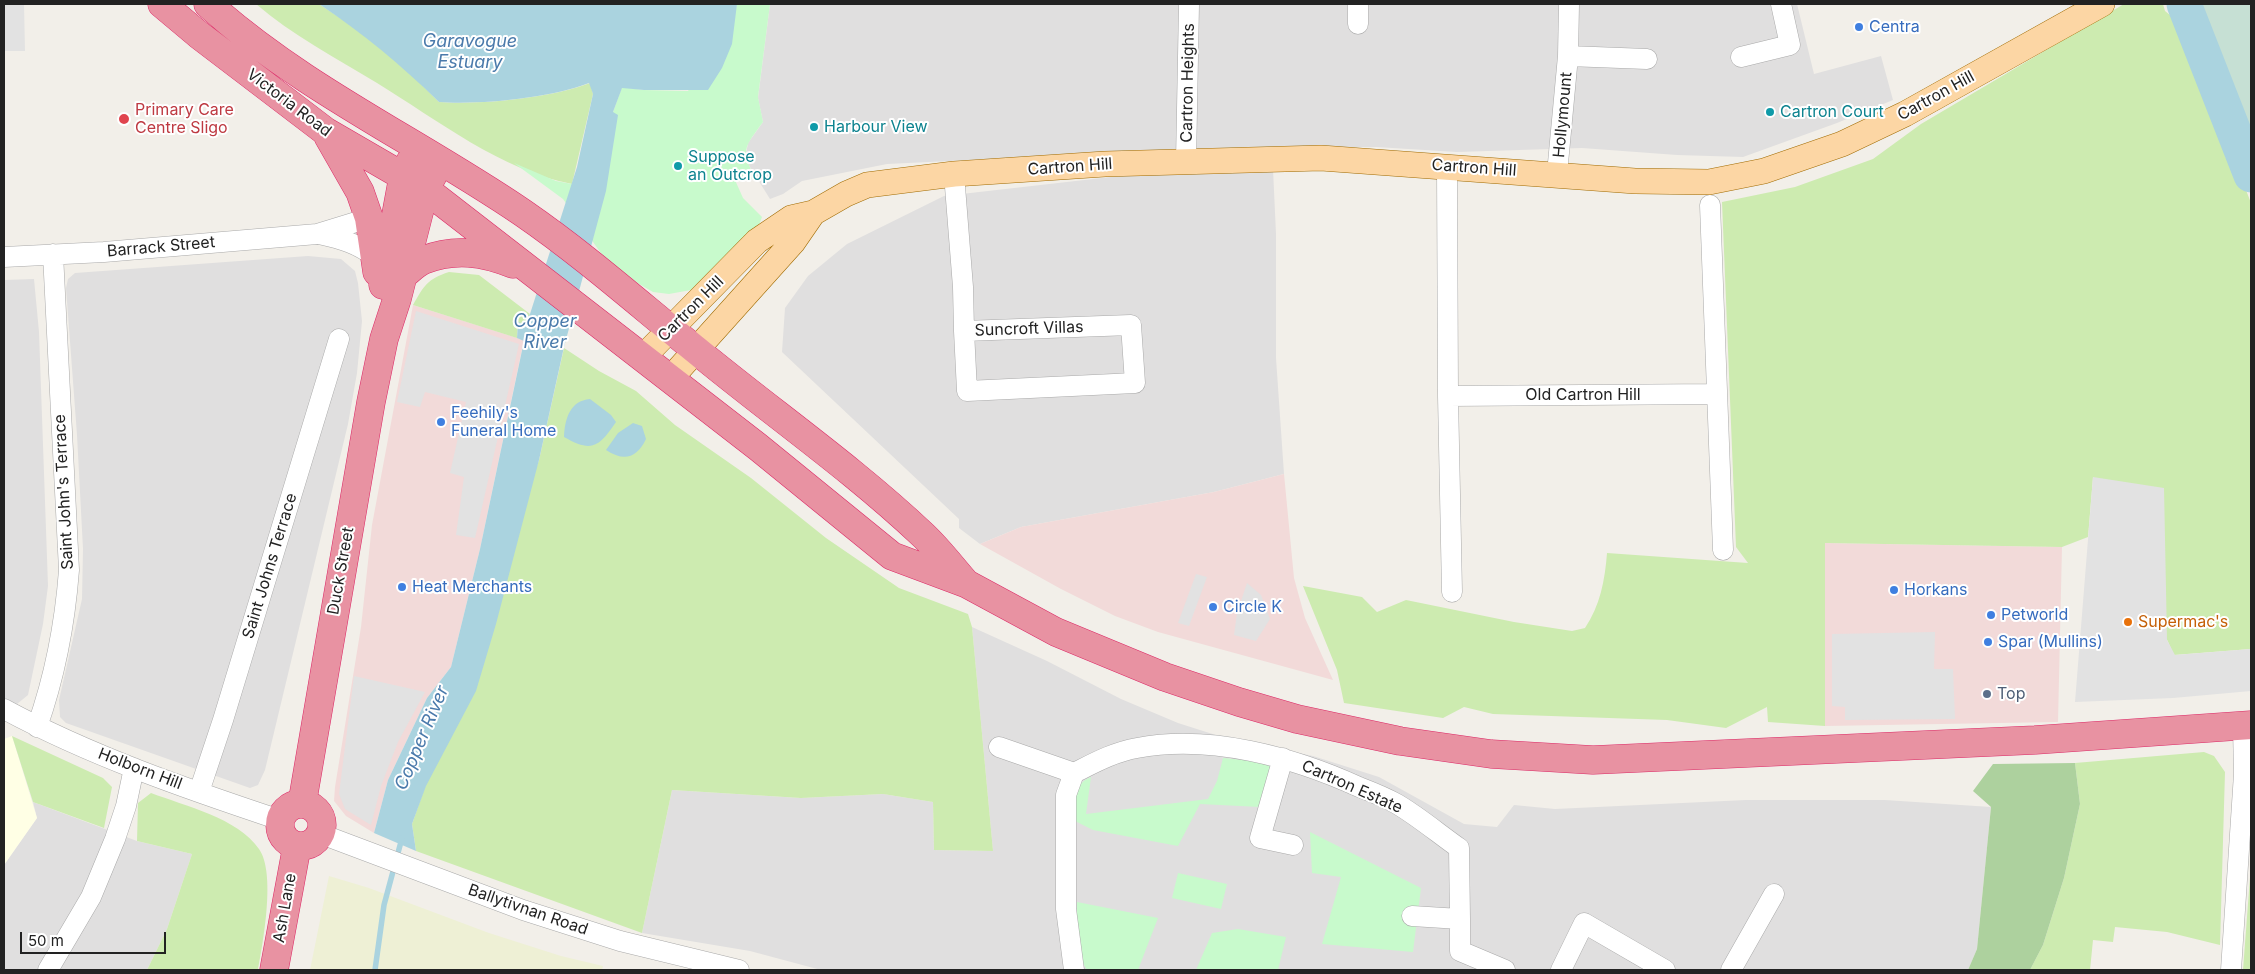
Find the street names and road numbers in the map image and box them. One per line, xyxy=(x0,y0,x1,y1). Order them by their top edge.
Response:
street label: Cartron Heights xyxy=(1177,23,1199,143)
street label: Victoria Road xyxy=(243,65,335,141)
street label: Cartron Hill xyxy=(1894,67,1978,125)
street label: Hollymount xyxy=(1550,71,1576,159)
street label: Cartron Hill xyxy=(1027,154,1113,180)
street label: Cartron Hill xyxy=(1431,155,1517,181)
street label: Barrack Street xyxy=(106,233,216,261)
street label: Cartron Hill xyxy=(654,272,728,346)
street label: Suncroft Villas xyxy=(974,318,1084,340)
street label: Old Cartron Hill xyxy=(1525,385,1641,405)
street label: Saint John's Terrace xyxy=(50,414,78,570)
street label: Saint Johns Terrace xyxy=(239,491,301,641)
street label: Duck Street xyxy=(324,526,358,616)
street label: Holborn Hill xyxy=(95,744,185,794)
street label: Cartron Estate xyxy=(1299,756,1405,818)
street label: Ash Lane xyxy=(269,872,301,944)
street label: Ballytivnan Road xyxy=(465,880,591,940)

